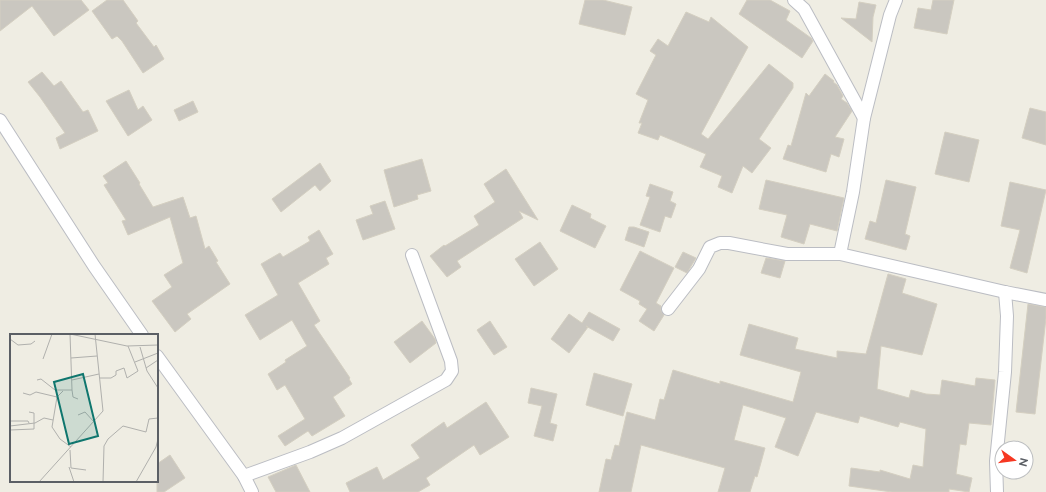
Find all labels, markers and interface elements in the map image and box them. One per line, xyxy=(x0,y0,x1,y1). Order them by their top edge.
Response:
inset map xyxy=(10,334,158,482)
north arrow xyxy=(994,440,1034,480)
text: N xyxy=(1016,457,1031,468)

